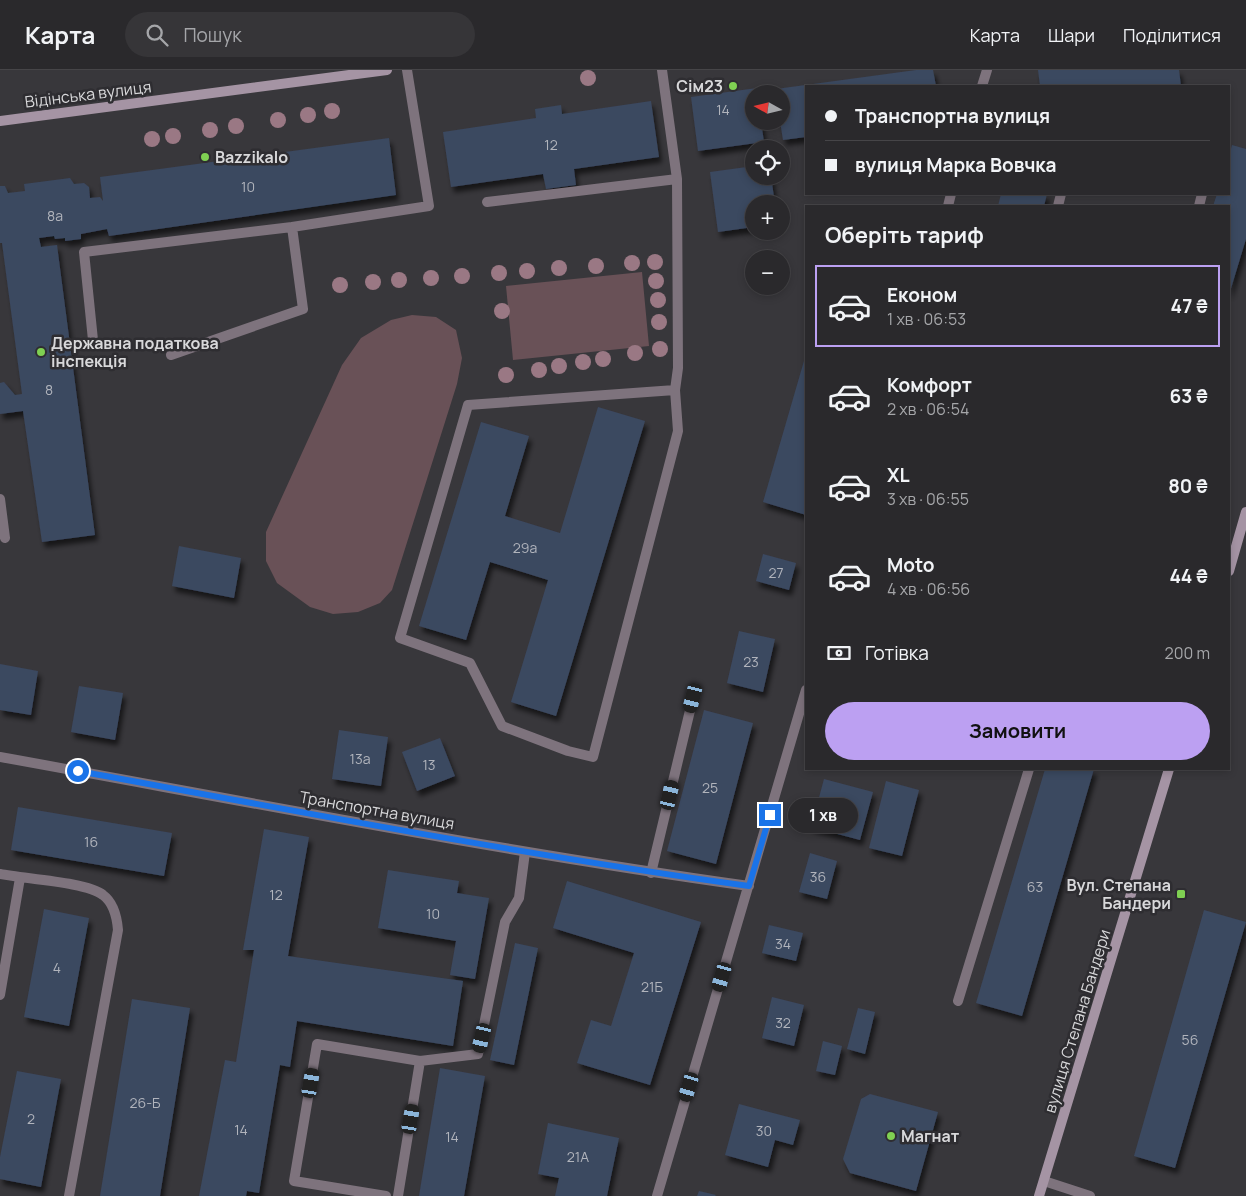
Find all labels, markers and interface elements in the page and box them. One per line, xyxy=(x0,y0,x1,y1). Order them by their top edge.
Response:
search box xyxy=(125,12,475,57)
text: Карта xyxy=(25,18,95,51)
icon: search xyxy=(143,21,171,49)
text: Пошук xyxy=(183,22,242,48)
text: Карта xyxy=(970,23,1020,47)
text: Шари xyxy=(1048,23,1095,47)
text: Поділитися xyxy=(1123,23,1221,47)
street label: Відінська вулиця xyxy=(23,75,153,113)
place label: Сім23 xyxy=(676,75,723,97)
marker: Сім23 xyxy=(727,80,739,92)
north arrow xyxy=(745,85,790,130)
map controls xyxy=(745,85,790,295)
house number: 14 xyxy=(716,100,730,119)
text: Транспортна вулиця xyxy=(855,103,1050,129)
house number: 12 xyxy=(544,135,558,154)
button: locate xyxy=(745,140,790,185)
place label: Bazzikalo xyxy=(215,146,288,168)
marker: Bazzikalo xyxy=(199,151,211,163)
text: вулиця Марка Вовчка xyxy=(855,152,1057,178)
house number: 10 xyxy=(241,177,255,196)
button: + xyxy=(745,195,790,240)
house number: 8а xyxy=(47,206,63,225)
text: Оберіть тариф xyxy=(825,220,984,250)
button: − xyxy=(745,250,790,295)
text: Економ xyxy=(887,282,957,308)
icon: car xyxy=(827,284,872,329)
text: 47 ₴ xyxy=(1171,293,1208,319)
text: 1 хв · 06:53 xyxy=(887,308,966,330)
place label: Державна податкова інспекція xyxy=(51,332,219,372)
marker: Державна податкова інспекція xyxy=(35,346,47,358)
text: Комфорт xyxy=(887,372,972,398)
icon: car xyxy=(827,374,872,419)
house number: 8 xyxy=(45,380,53,399)
text: 63 ₴ xyxy=(1169,383,1208,409)
text: 2 хв · 06:54 xyxy=(887,398,970,420)
text: XL xyxy=(887,462,910,488)
icon: car xyxy=(827,464,872,509)
text: 80 ₴ xyxy=(1168,473,1208,499)
text: 3 хв · 06:55 xyxy=(887,488,969,510)
house number: 29а xyxy=(513,538,537,557)
text: Moto xyxy=(887,552,934,578)
icon: car xyxy=(827,554,872,599)
house number: 27 xyxy=(768,563,784,582)
text: 44 ₴ xyxy=(1169,563,1208,589)
text: 4 хв · 06:56 xyxy=(887,578,970,600)
icon: cash xyxy=(825,639,853,667)
text: Готівка xyxy=(865,640,929,666)
text: 200 m xyxy=(1165,642,1210,664)
house number: 23 xyxy=(743,652,759,671)
car xyxy=(682,682,703,714)
button: Замовити xyxy=(825,702,1210,760)
house number: 13а xyxy=(350,749,370,768)
house number: 13 xyxy=(422,755,436,774)
route start xyxy=(67,760,89,782)
house number: 25 xyxy=(702,778,718,797)
car xyxy=(659,779,680,811)
street label: Транспортна вулиця xyxy=(298,786,456,834)
callout: 1 хв xyxy=(788,798,858,832)
route end xyxy=(759,804,781,826)
text: 1 хв xyxy=(809,804,837,826)
house number: 16 xyxy=(84,832,98,851)
house number: 36 xyxy=(810,867,826,886)
place label: Вул. Степана Бандери xyxy=(1066,874,1171,914)
house number: 63 xyxy=(1027,877,1043,896)
house number: 12 xyxy=(269,885,283,904)
marker: Вул. Степана Бандери xyxy=(1175,888,1187,900)
house number: 10 xyxy=(426,904,440,923)
street label: вулиця Степана Бандери xyxy=(1039,927,1115,1115)
house number: 34 xyxy=(775,934,791,953)
house number: 4 xyxy=(53,958,61,977)
car xyxy=(710,961,733,993)
house number: 21Б xyxy=(641,977,663,996)
house number: 32 xyxy=(775,1013,791,1032)
car xyxy=(471,1022,492,1054)
house number: 56 xyxy=(1182,1030,1198,1049)
car xyxy=(301,1067,320,1099)
car xyxy=(677,1070,700,1104)
house number: 26-Б xyxy=(129,1093,161,1112)
car xyxy=(401,1103,420,1135)
house number: 2 xyxy=(27,1109,35,1128)
house number: 14 xyxy=(234,1120,248,1139)
house number: 30 xyxy=(756,1121,772,1140)
place label: Магнат xyxy=(901,1125,960,1147)
house number: 14 xyxy=(445,1127,459,1146)
marker: Магнат xyxy=(885,1130,897,1142)
house number: 21А xyxy=(567,1147,589,1166)

